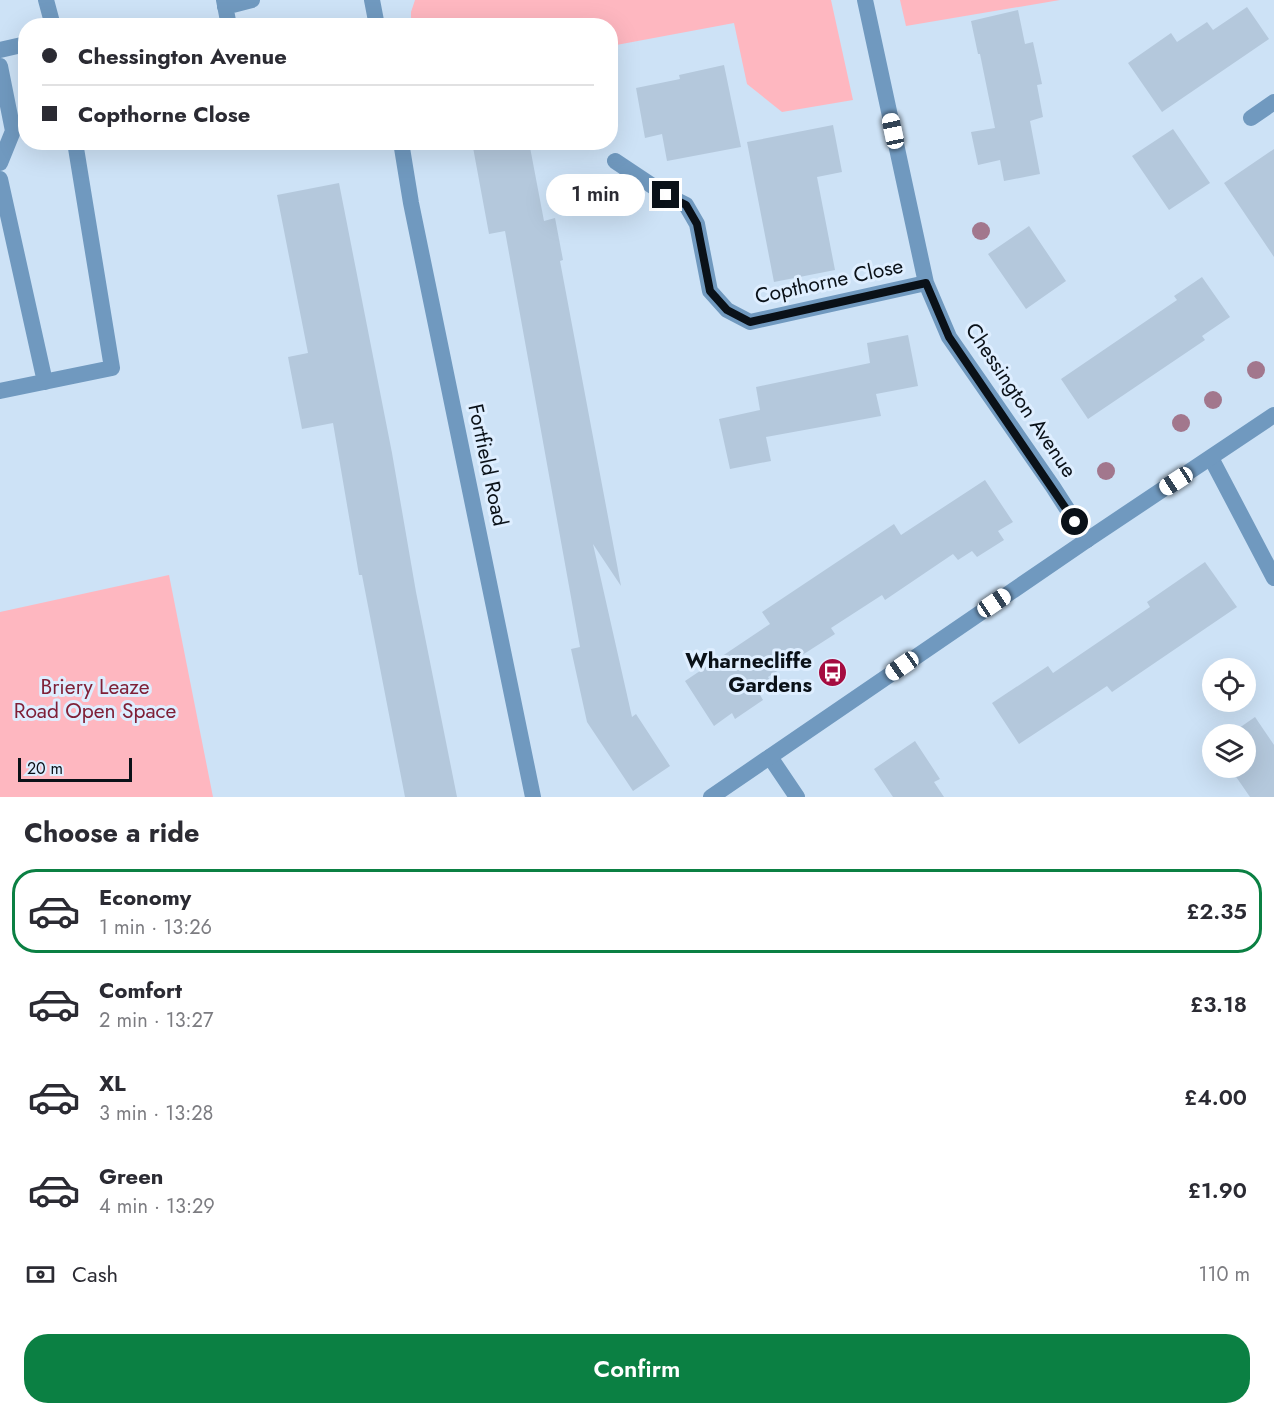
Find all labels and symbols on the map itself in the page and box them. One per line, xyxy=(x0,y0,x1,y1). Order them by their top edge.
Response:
car xyxy=(880,112,906,150)
callout: 1 min xyxy=(546,174,645,216)
route end xyxy=(652,181,679,208)
street label: Copthorne Close xyxy=(752,251,906,311)
street label: Chessington Avenue xyxy=(958,317,1084,484)
street label: Fortfield Road xyxy=(460,401,516,529)
car xyxy=(1156,464,1196,498)
route start xyxy=(1061,508,1088,535)
car xyxy=(974,585,1014,621)
place label: Wharnecliffe Gardens xyxy=(685,646,812,700)
car xyxy=(882,648,922,684)
bus stop icon: Wharnecliffe Gardens xyxy=(817,657,849,689)
park label: Briery Leaze Road Open Space xyxy=(14,672,177,726)
scale bar xyxy=(18,755,132,782)

